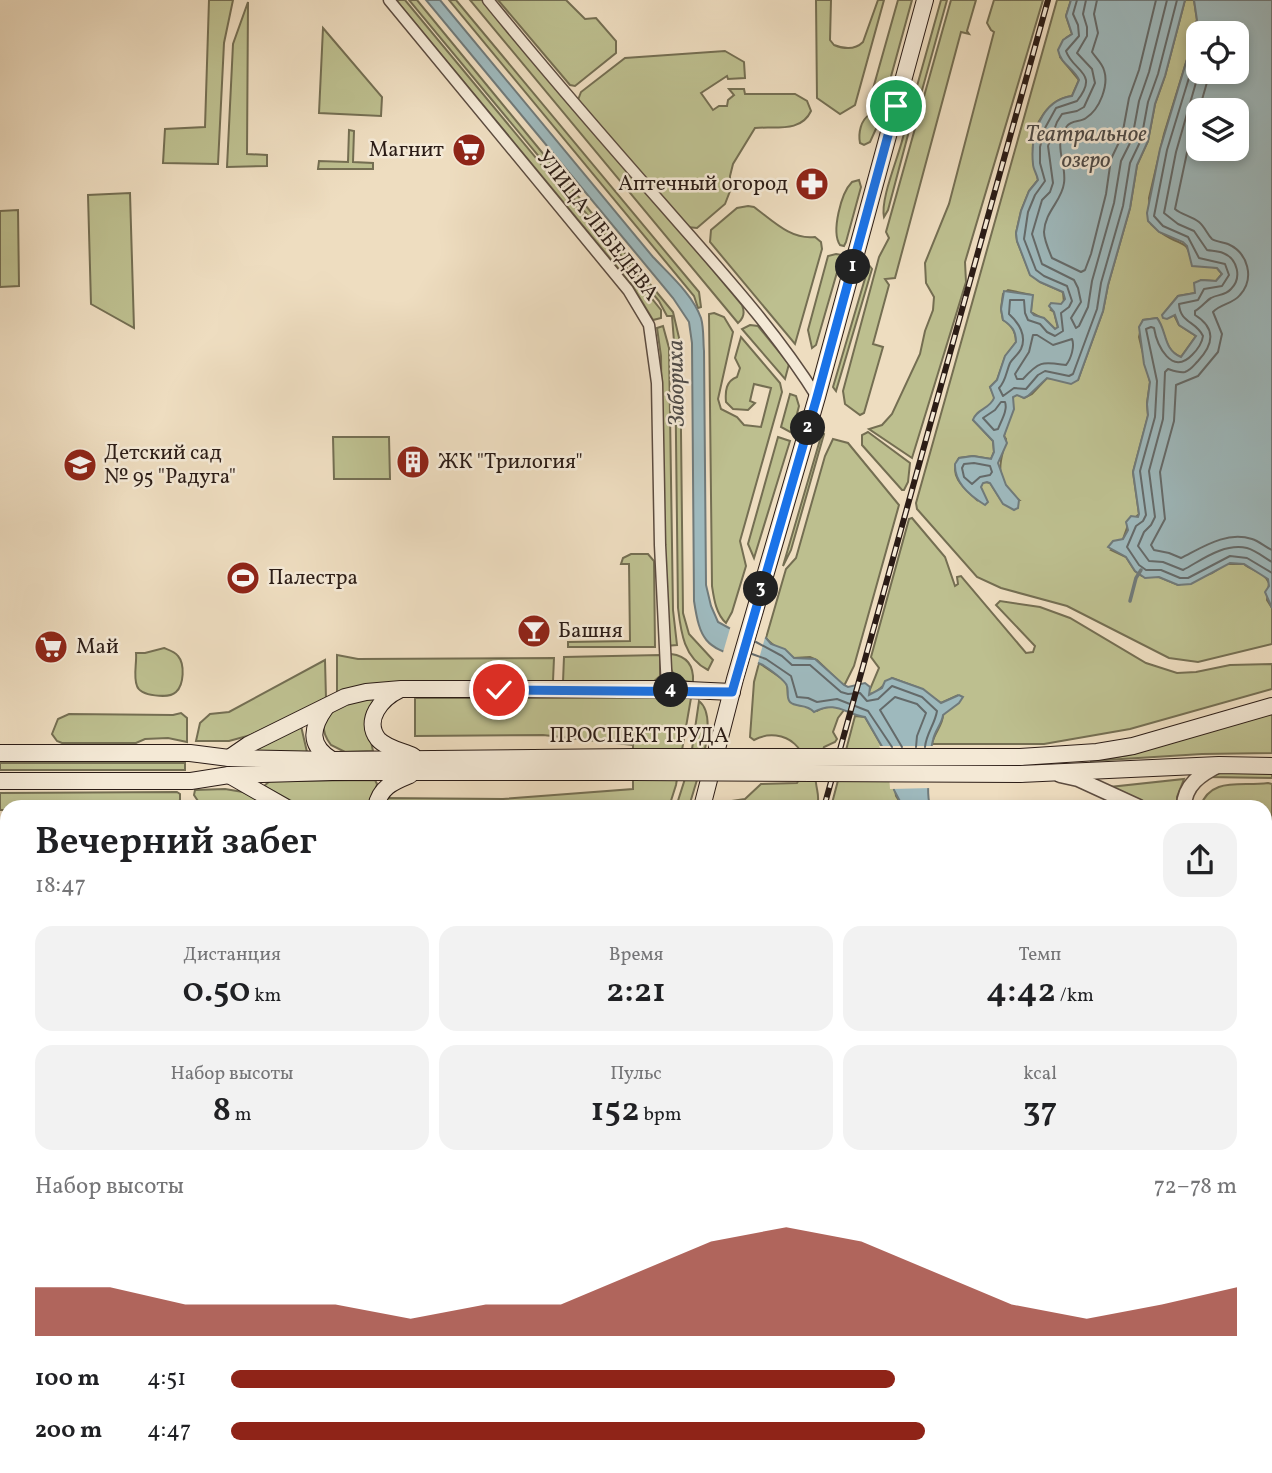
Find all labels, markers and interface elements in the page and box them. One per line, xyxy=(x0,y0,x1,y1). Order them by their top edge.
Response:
map controls xyxy=(1186,21,1249,161)
button: locate xyxy=(1186,21,1249,84)
pin xyxy=(866,76,926,136)
icon: arrive xyxy=(877,87,915,125)
button: layers xyxy=(1186,98,1249,161)
water label: Театральное озеро xyxy=(1025,119,1147,177)
supermarket icon: Магнит xyxy=(450,131,488,169)
place label: Магнит xyxy=(369,136,444,165)
street label: УЛИЦА ЛЕБЕДЕВА xyxy=(529,144,665,308)
pharmacy icon: Аптечный огород xyxy=(793,165,831,203)
place label: Аптечный огород xyxy=(618,170,788,199)
pin: 1 xyxy=(836,250,870,284)
text: 1 xyxy=(849,253,856,279)
water label: Забориха xyxy=(660,339,694,427)
pin: 2 xyxy=(790,410,826,446)
text: 2 xyxy=(803,414,812,440)
place label: Детский сад № 95 "Радуга" xyxy=(104,439,236,492)
building icon: ЖК "Трилогия" xyxy=(394,443,432,481)
school or university icon: Детский сад № 95 "Радуга" xyxy=(61,446,99,484)
place label: ЖК "Трилогия" xyxy=(438,448,583,477)
sports icon: Палестра xyxy=(224,559,262,597)
place label: Палестра xyxy=(268,564,358,593)
pin: 3 xyxy=(744,572,778,606)
text: 3 xyxy=(756,575,765,601)
bar icon: Башня xyxy=(515,612,553,650)
place label: Башня xyxy=(558,617,623,646)
supermarket icon: Май xyxy=(32,628,70,666)
place label: Май xyxy=(76,633,119,662)
pin xyxy=(469,660,529,720)
icon: check xyxy=(480,671,518,709)
pin: 4 xyxy=(654,672,688,708)
text: 4 xyxy=(665,676,676,702)
street label: ПРОСПЕКТ ТРУДА xyxy=(549,722,729,751)
text: Вечерний забег xyxy=(35,817,317,870)
button: share xyxy=(1163,823,1237,897)
text: 18:47 xyxy=(35,870,86,902)
text: Дистанция xyxy=(183,942,281,968)
text: Время xyxy=(609,942,663,968)
text: Темп xyxy=(1019,942,1061,968)
text: 0.50 xyxy=(183,968,250,1016)
text: 2:21 xyxy=(606,968,666,1016)
text: 4:42 xyxy=(986,968,1056,1016)
text: km xyxy=(250,983,281,1009)
text: /km xyxy=(1056,983,1094,1009)
text: Набор высоты xyxy=(170,1061,294,1087)
text: Пульс xyxy=(610,1061,662,1087)
text: kcal xyxy=(1023,1061,1057,1087)
text: 8 xyxy=(212,1087,231,1135)
text: 152 xyxy=(590,1087,640,1135)
text: 37 xyxy=(1023,1087,1057,1135)
text: m xyxy=(231,1102,252,1128)
text: bpm xyxy=(640,1102,682,1128)
text: Набор высоты xyxy=(35,1171,184,1203)
text: 72–78 m xyxy=(1154,1171,1237,1203)
text: 100 m xyxy=(35,1363,100,1395)
text: 4:51 xyxy=(147,1363,186,1395)
text: 200 m xyxy=(35,1415,102,1447)
text: 4:47 xyxy=(147,1415,191,1447)

